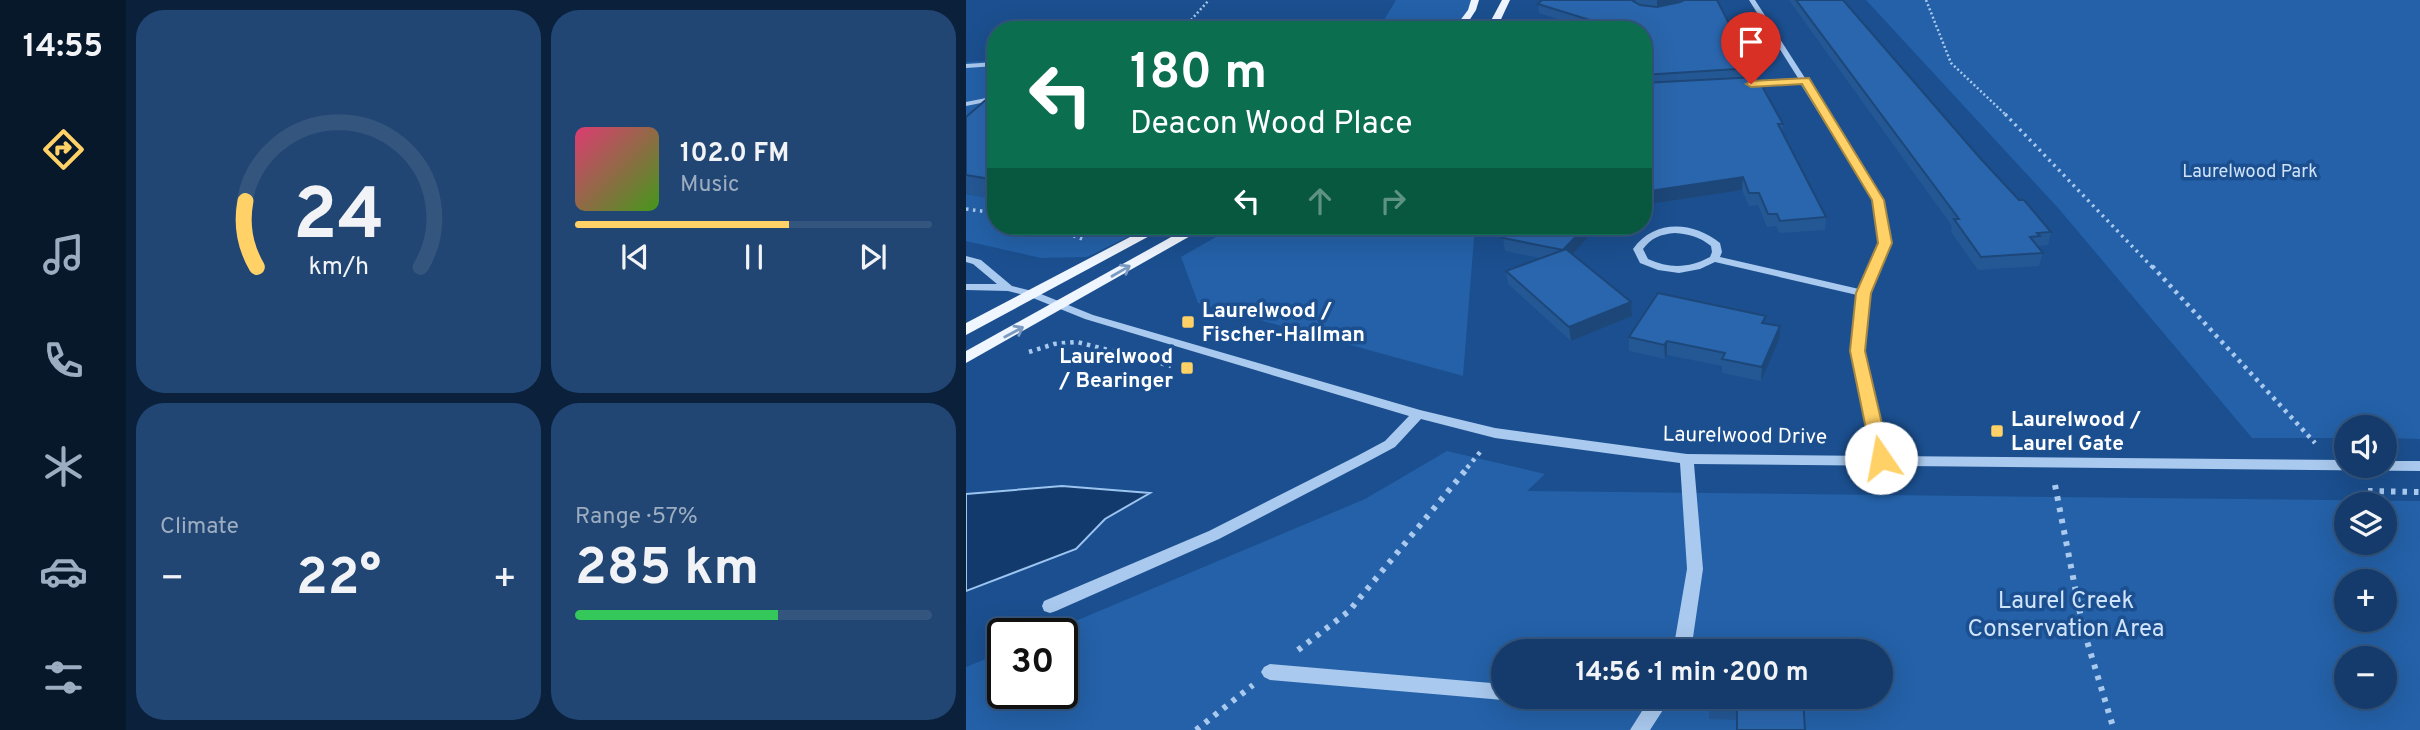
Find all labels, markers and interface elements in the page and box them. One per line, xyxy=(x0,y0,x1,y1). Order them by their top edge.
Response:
pin xyxy=(1721,12.0,1781,84)
icon: arrive xyxy=(1732,23,1770,61)
text: 14:55 xyxy=(23,28,103,68)
text: 180 m xyxy=(1130,44,1267,106)
icon: left xyxy=(1015,49,1106,140)
text: Deacon Wood Place xyxy=(1130,105,1413,145)
icon: directions xyxy=(39,125,88,174)
text: 102.0 FM xyxy=(680,138,789,171)
park label: Laurelwood Park xyxy=(2182,161,2318,184)
text: Music xyxy=(680,171,740,200)
text: 24 xyxy=(293,174,384,266)
icon: left xyxy=(1228,182,1266,220)
icon: ahead xyxy=(1301,182,1339,220)
icon: right xyxy=(1374,182,1412,220)
icon: music xyxy=(39,230,88,279)
icon: previous xyxy=(616,238,654,276)
icon: pause xyxy=(735,238,773,276)
icon: next xyxy=(854,238,892,276)
text: km/h xyxy=(308,252,369,284)
one-way arrow xyxy=(1111,264,1131,278)
place label: Laurelwood / Fischer-Hallman xyxy=(1202,298,1365,349)
marker: Laurelwood / Fischer-Hallman xyxy=(1180,314,1196,330)
one-way arrow xyxy=(1003,324,1024,338)
icon: phone xyxy=(39,336,88,385)
place label: Laurelwood / Bearinger xyxy=(1058,344,1173,395)
marker: Laurelwood / Bearinger xyxy=(1179,360,1195,376)
place label: Laurelwood / Laurel Gate xyxy=(2011,407,2141,458)
map controls xyxy=(2334,415,2397,709)
button: sound xyxy=(2334,415,2397,478)
position arrow xyxy=(1844,421,1918,495)
street label: Laurelwood Drive xyxy=(1662,422,1828,451)
marker: Laurelwood / Laurel Gate xyxy=(1989,423,2005,439)
icon: climate xyxy=(39,442,88,491)
button: layers xyxy=(2334,492,2397,555)
text: Range · 57% xyxy=(575,503,698,532)
text: Climate xyxy=(160,513,239,542)
text: 285 km xyxy=(575,537,759,603)
icon: car xyxy=(39,547,88,596)
text: 22° xyxy=(296,547,381,613)
text: − xyxy=(160,556,185,605)
text: + xyxy=(492,556,517,605)
button: + xyxy=(2334,569,2397,632)
park label: Laurel Creek Conservation Area xyxy=(1968,587,2164,645)
speed limit sign: 30 xyxy=(987,618,1078,709)
button: − xyxy=(2334,646,2397,709)
icon: filters xyxy=(39,653,88,702)
text: 14:56 · 1 min · 200 m xyxy=(1575,657,1809,690)

